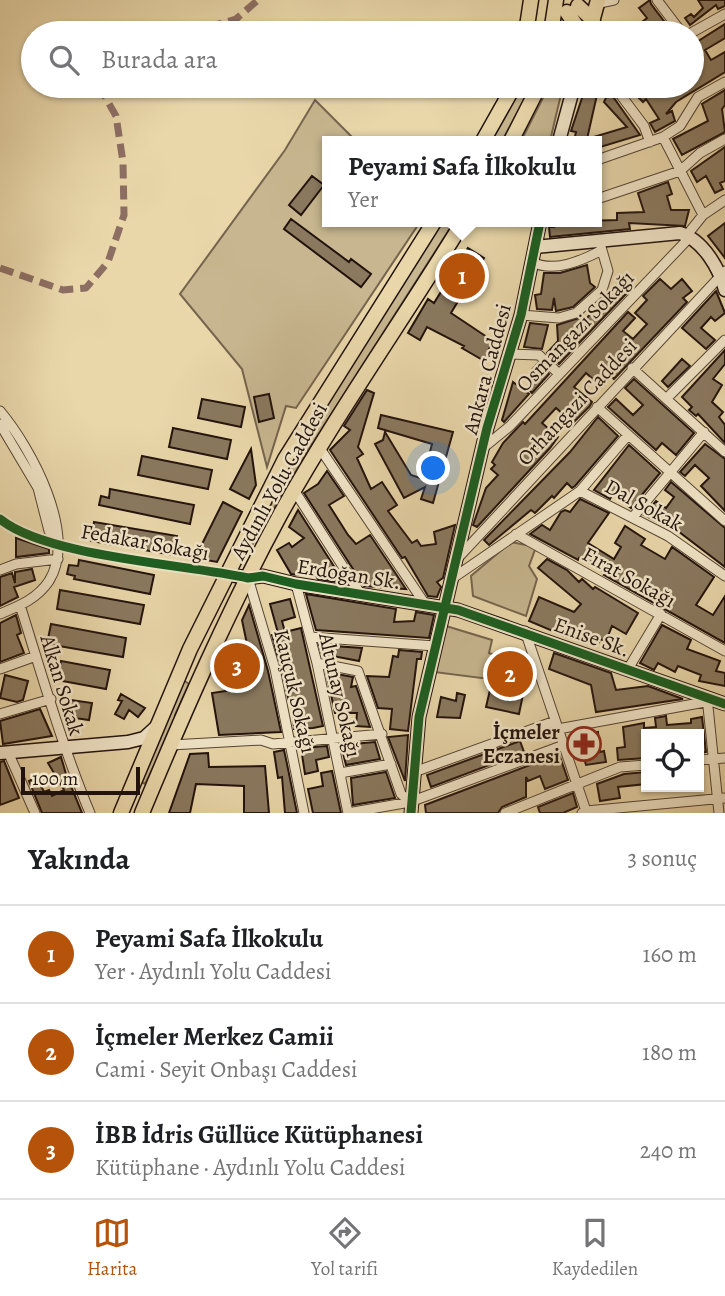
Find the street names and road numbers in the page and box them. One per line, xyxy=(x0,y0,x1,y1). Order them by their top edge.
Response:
street label: Osmangazi Sokağı xyxy=(510,264,640,398)
street label: Ankara Caddesi xyxy=(456,300,518,438)
street label: Orhangazi Caddesi xyxy=(511,332,643,472)
street label: Aydınlı Yolu Caddesi xyxy=(224,397,334,565)
street label: Dal Sokak xyxy=(600,472,689,538)
street label: Fedakar Sokağı xyxy=(79,517,211,567)
street label: Fırat Sokağı xyxy=(577,540,681,614)
street label: Erdoğan Sk. xyxy=(295,552,403,596)
street label: Enise Sk. xyxy=(550,610,634,664)
street label: Kauçuk Sokağı xyxy=(267,626,323,756)
street label: Altunay Sokağı xyxy=(312,629,368,760)
street label: Alkan Sokak xyxy=(33,630,91,739)

